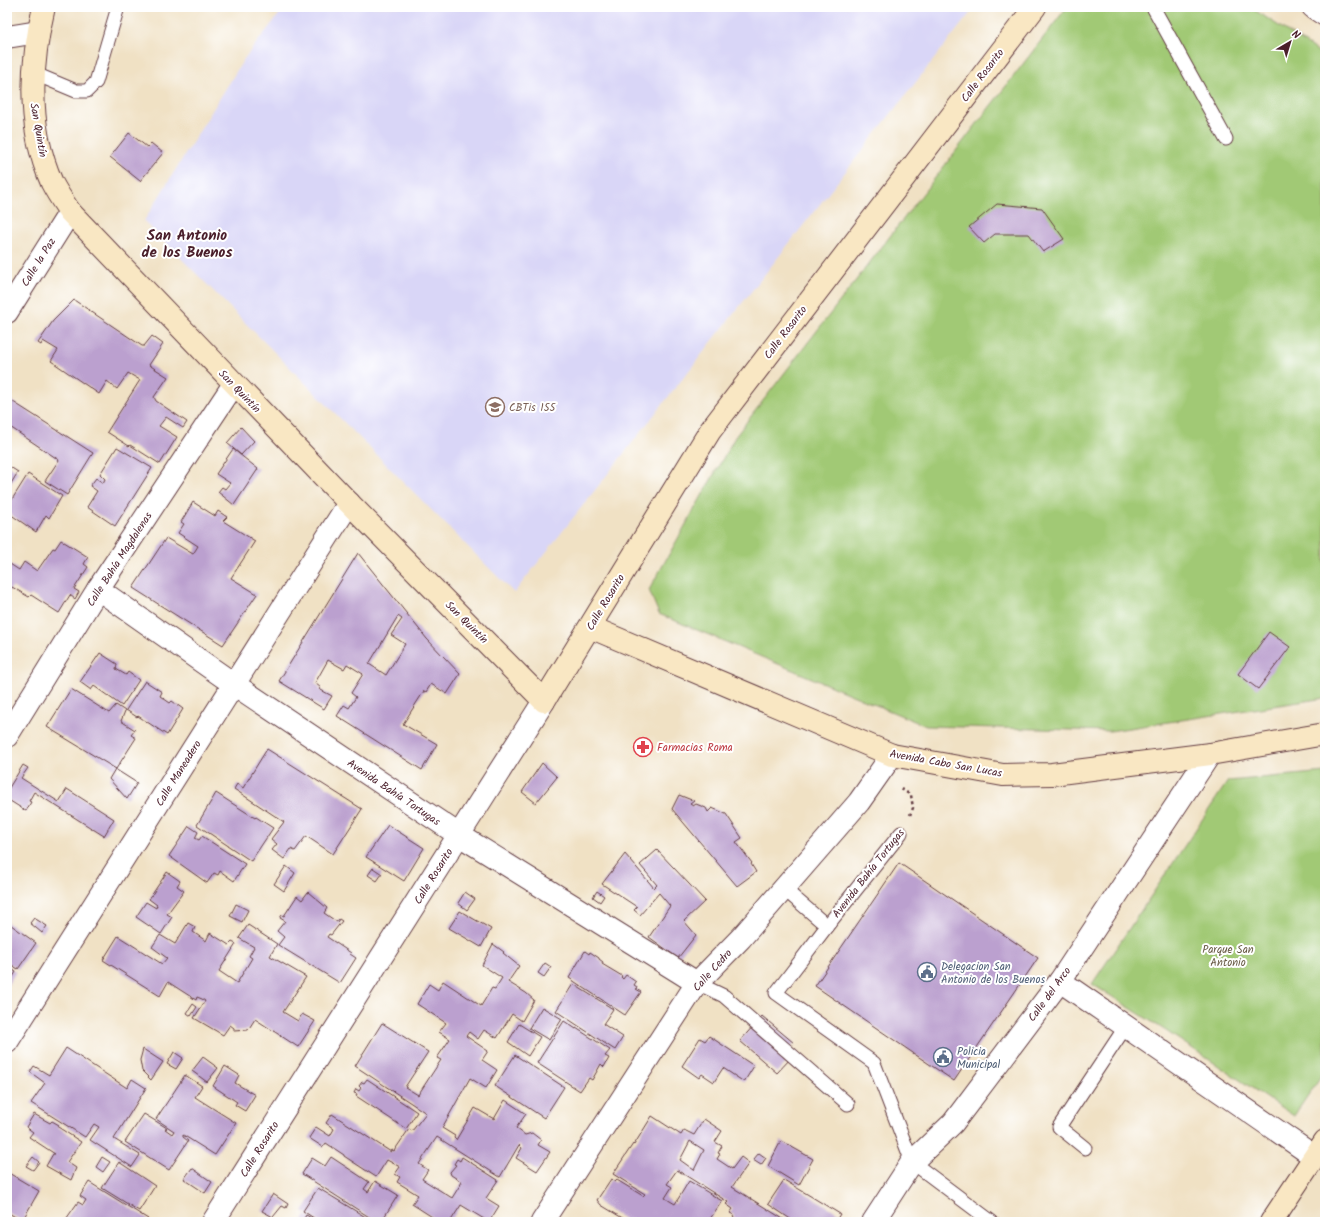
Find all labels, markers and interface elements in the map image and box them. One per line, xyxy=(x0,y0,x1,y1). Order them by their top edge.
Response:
north arrow xyxy=(1270,22,1310,62)
text: N xyxy=(1287,26,1304,44)
street label: Calle Rosarito xyxy=(957,45,1009,106)
street label: San Quintín xyxy=(24,102,52,159)
district label: San Antonio de los Buenos xyxy=(142,224,232,265)
street label: Calle la Paz xyxy=(17,234,61,291)
street label: Calle Rosarito xyxy=(760,302,812,363)
street label: San Quintín xyxy=(214,366,265,418)
school or university icon: CBTis 155 xyxy=(484,396,506,418)
place label: CBTis 155 xyxy=(509,399,557,417)
street label: Calle Bahía Magdalenas xyxy=(82,508,157,610)
street label: Calle Rosarito xyxy=(582,571,630,634)
street label: San Quintín xyxy=(441,597,492,649)
pharmacy icon: Farmacias Roma xyxy=(632,736,654,758)
street label: Calle Maneadero xyxy=(151,737,206,810)
place label: Farmacias Roma xyxy=(657,739,733,757)
street label: Avenida Cabo San Lucas xyxy=(888,745,1004,783)
street label: Avenida Bahía Tortugas xyxy=(343,755,444,831)
street label: Avenida Bahía Tortugas xyxy=(828,825,910,922)
street label: Calle Rosarito xyxy=(409,845,458,908)
park label: Parque San Antonio xyxy=(1202,941,1254,972)
street label: Calle Cedro xyxy=(689,945,737,996)
place label: Delegacion San Antonio de los Buenos xyxy=(941,958,1045,989)
public building icon: Delegacion San Antonio de los Buenos xyxy=(916,961,938,983)
street label: Calle del Arco xyxy=(1024,963,1076,1026)
place label: Policia Municipal xyxy=(957,1043,1000,1074)
public building icon: Policia Municipal xyxy=(932,1046,954,1068)
street label: Calle Rosarito xyxy=(235,1118,284,1181)

